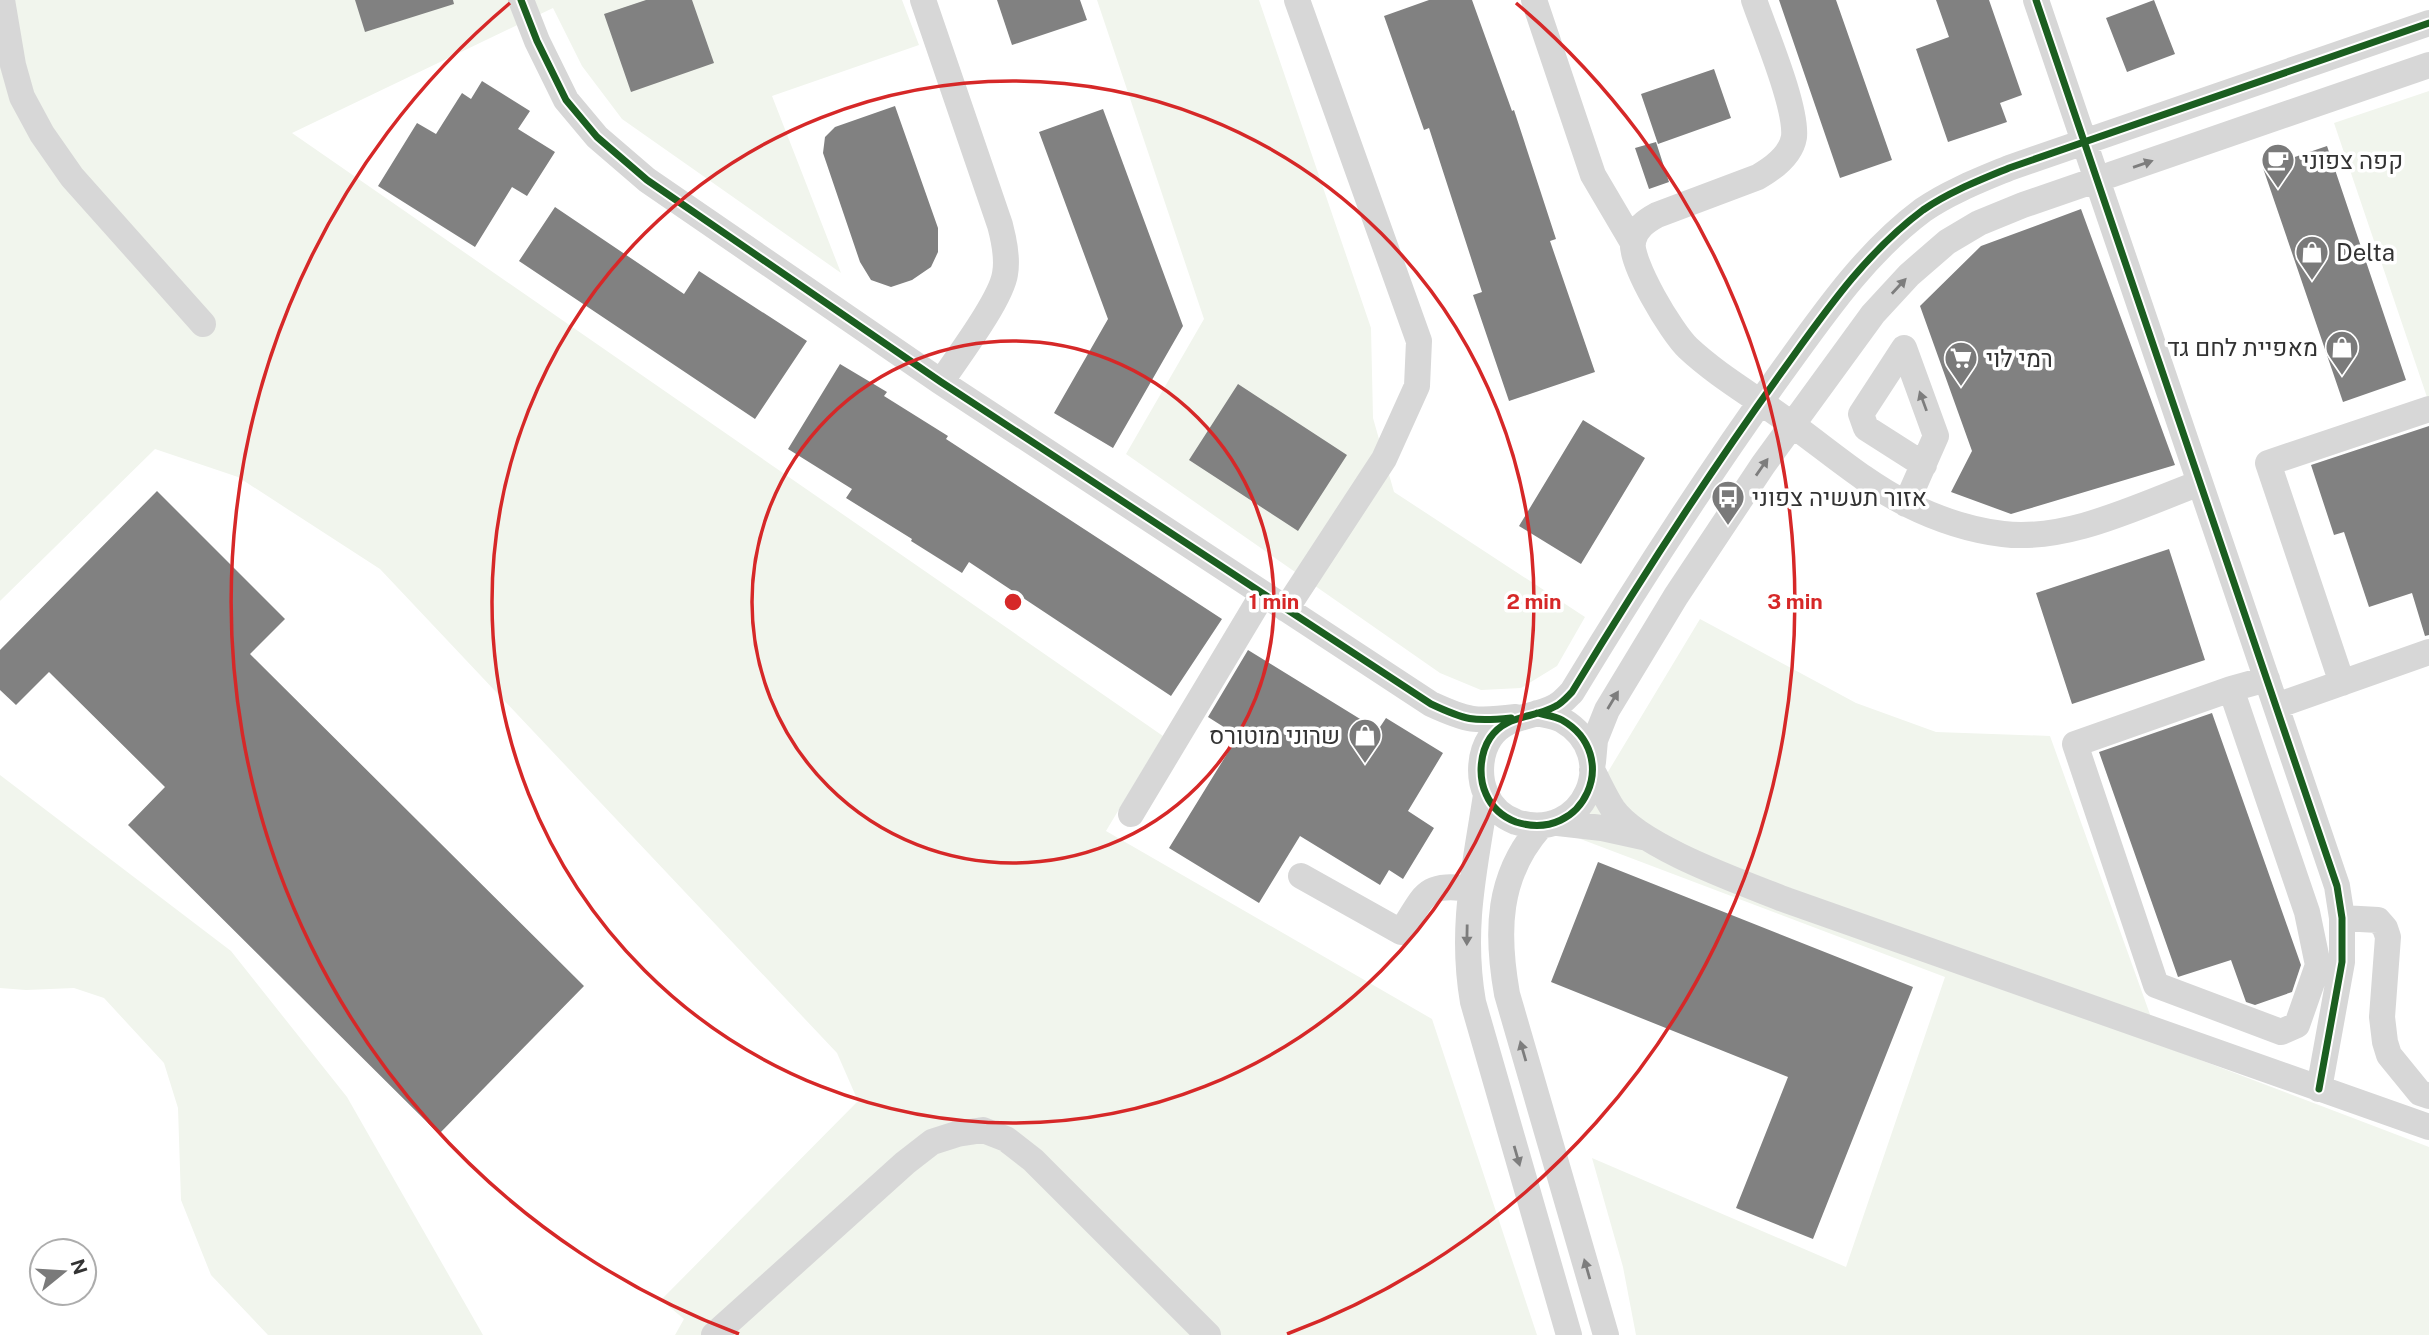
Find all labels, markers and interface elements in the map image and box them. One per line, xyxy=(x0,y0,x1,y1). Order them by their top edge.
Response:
cafe icon: קפה צפוני xyxy=(2259,141,2297,190)
place label: קפה צפוני xyxy=(2302,146,2403,174)
one-way arrow xyxy=(2133,158,2154,169)
shop icon: Delta xyxy=(2293,233,2331,282)
place label: Delta xyxy=(2336,238,2395,266)
one-way arrow xyxy=(1891,277,1907,295)
shop icon: מאפיית לחם גד xyxy=(2323,328,2361,377)
place label: מאפיית לחם גד xyxy=(2167,333,2318,361)
supermarket icon: רמי לוי xyxy=(1942,339,1980,388)
place label: רמי לוי xyxy=(1986,344,2053,372)
one-way arrow xyxy=(1918,391,1929,412)
one-way arrow xyxy=(1755,458,1769,476)
bus stop icon: אזור תעשיה צפוני xyxy=(1709,478,1747,527)
place label: אזור תעשיה צפוני xyxy=(1752,483,1927,511)
text: 1 min xyxy=(1249,589,1299,614)
text: 2 min xyxy=(1506,589,1562,614)
text: 3 min xyxy=(1767,589,1823,614)
centre of rings xyxy=(1001,590,1025,614)
one-way arrow xyxy=(1607,690,1620,709)
shop icon: שרוני מוטורס xyxy=(1346,716,1384,765)
place label: שרוני מוטורס xyxy=(1209,721,1340,749)
one-way arrow xyxy=(1461,924,1473,946)
one-way arrow xyxy=(1518,1040,1528,1061)
one-way arrow xyxy=(1513,1145,1523,1166)
north arrow xyxy=(28,1237,98,1307)
text: N xyxy=(66,1256,92,1277)
one-way arrow xyxy=(1581,1258,1592,1280)

